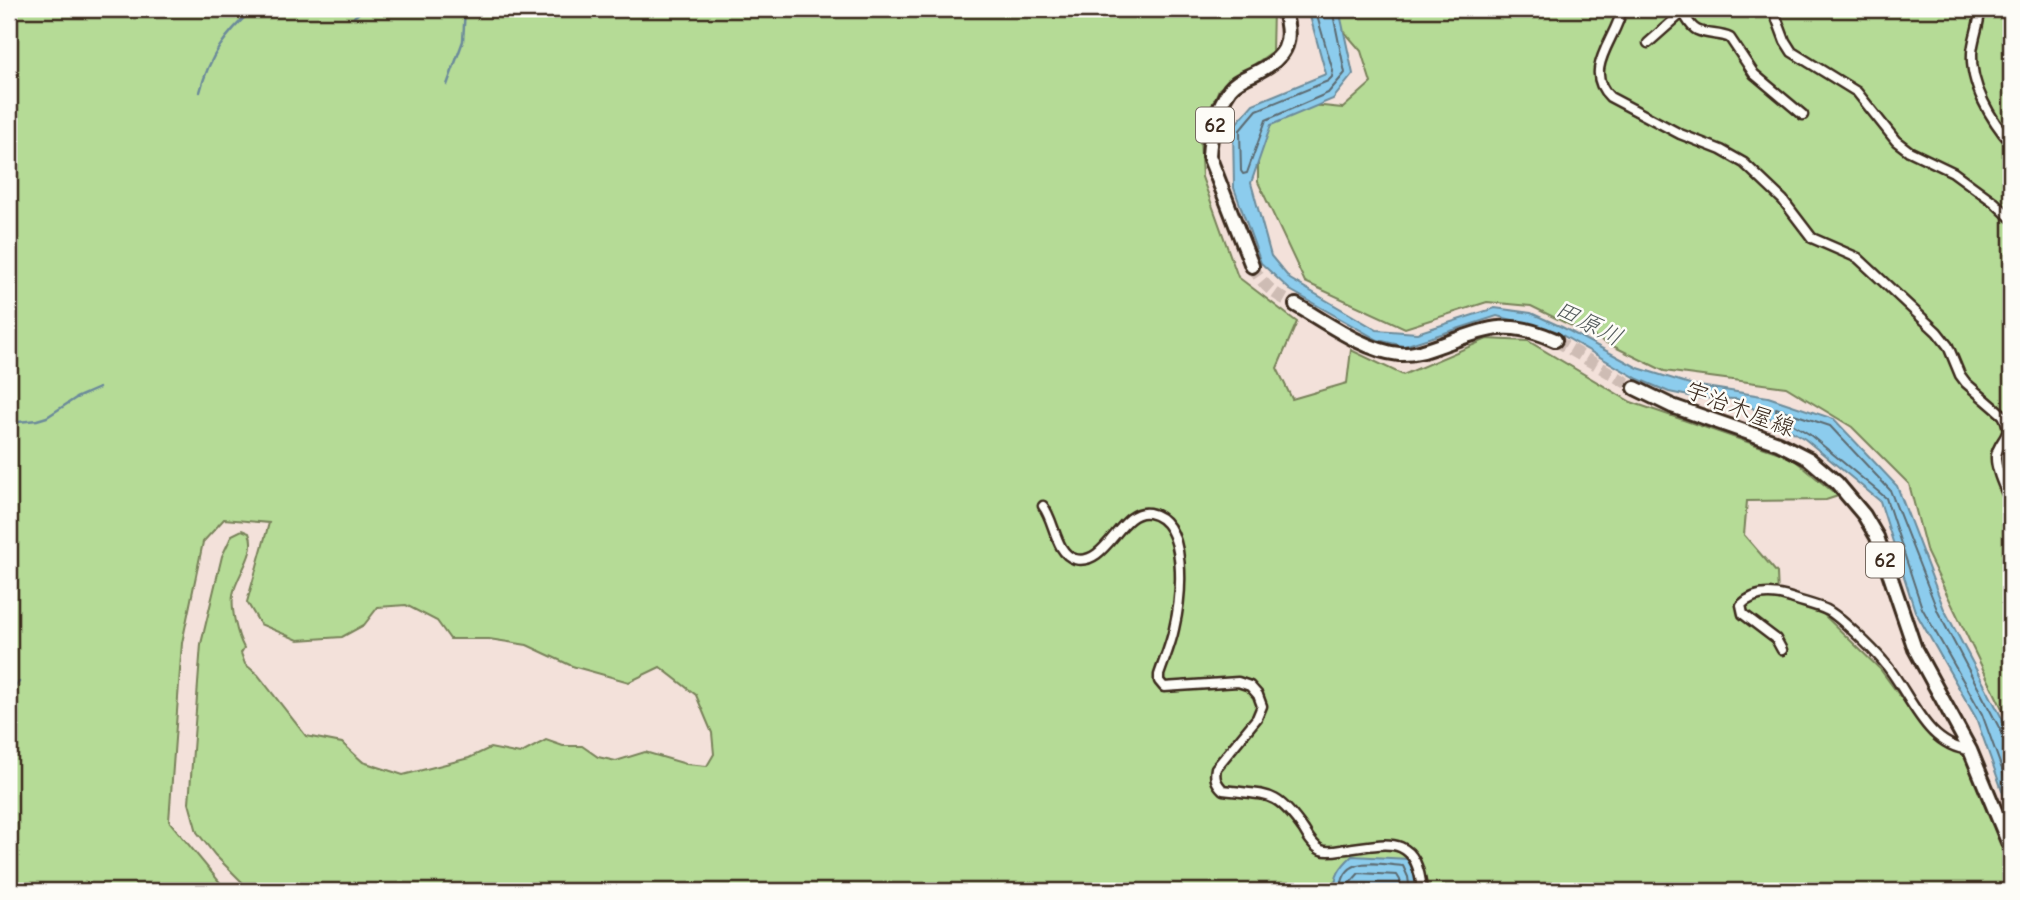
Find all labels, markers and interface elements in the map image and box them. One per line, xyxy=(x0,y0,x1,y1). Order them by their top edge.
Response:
road number: 62 xyxy=(1196,108,1234,142)
water label: 田原川 xyxy=(1551,294,1627,352)
street label: 宇治木屋線 xyxy=(1681,376,1799,442)
road number: 62 xyxy=(1866,542,1904,578)

